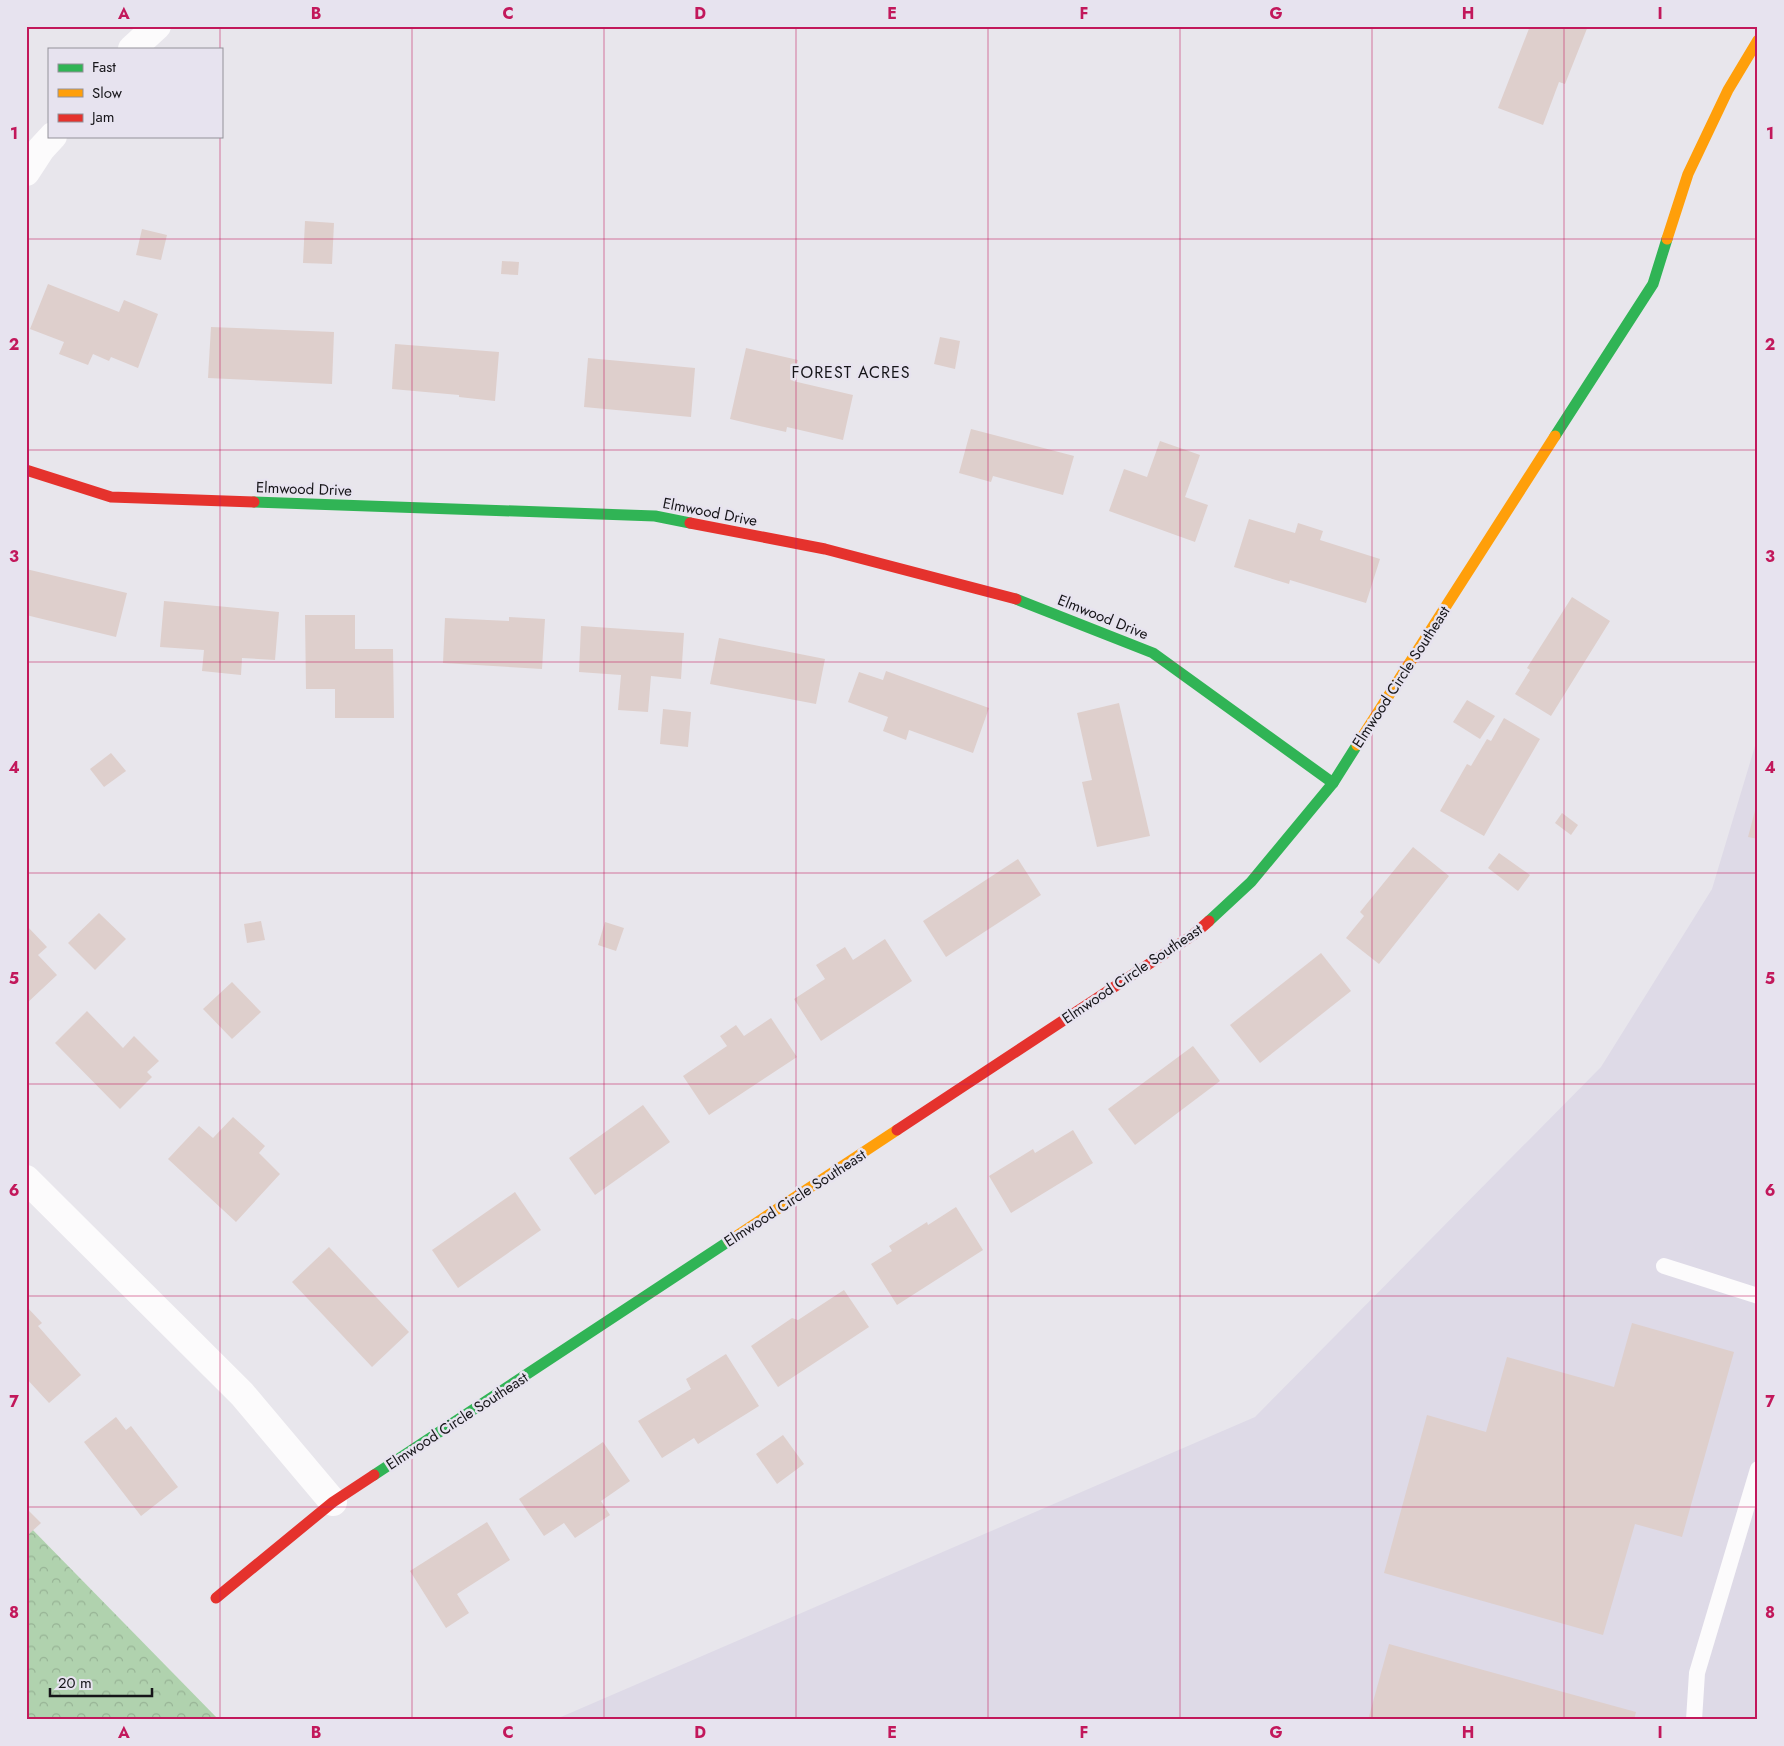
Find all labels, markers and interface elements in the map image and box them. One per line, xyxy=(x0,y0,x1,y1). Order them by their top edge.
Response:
text: A xyxy=(117,2,130,25)
text: B xyxy=(311,2,321,25)
text: C xyxy=(502,2,514,25)
text: D xyxy=(694,2,706,25)
text: E xyxy=(887,2,897,25)
text: F xyxy=(1080,2,1088,25)
text: G xyxy=(1269,2,1283,25)
text: H xyxy=(1462,2,1474,25)
text: I xyxy=(1657,2,1663,25)
legend xyxy=(48,48,222,138)
text: Fast xyxy=(92,56,116,78)
text: Slow xyxy=(92,82,123,104)
text: Jam xyxy=(90,106,115,128)
text: 1 xyxy=(10,122,18,145)
text: 1 xyxy=(1766,122,1774,145)
text: 2 xyxy=(9,333,19,356)
text: 2 xyxy=(1765,333,1775,356)
district label: FOREST ACRES xyxy=(792,361,910,384)
street label: Elmwood Drive xyxy=(256,476,353,502)
street label: Elmwood Drive xyxy=(661,492,760,532)
text: 3 xyxy=(9,545,19,568)
text: 3 xyxy=(1765,545,1775,568)
street label: Elmwood Drive xyxy=(1054,589,1152,645)
street label: Elmwood Circle Southeast xyxy=(1347,601,1455,752)
text: 4 xyxy=(8,756,20,779)
text: 4 xyxy=(1764,756,1776,779)
street label: Elmwood Circle Southeast xyxy=(1057,919,1207,1029)
text: 5 xyxy=(9,967,19,990)
text: 5 xyxy=(1765,967,1775,990)
street label: Elmwood Circle Southeast xyxy=(720,1144,871,1252)
text: 6 xyxy=(9,1179,19,1202)
text: 6 xyxy=(1765,1179,1775,1202)
street label: Elmwood Circle Southeast xyxy=(382,1367,533,1475)
text: 7 xyxy=(9,1390,19,1413)
text: 7 xyxy=(1765,1390,1775,1413)
text: 8 xyxy=(9,1601,19,1624)
text: 8 xyxy=(1765,1601,1775,1624)
scale bar xyxy=(50,1666,152,1698)
text: 20 m xyxy=(58,1672,92,1694)
text: A xyxy=(117,1721,130,1744)
text: B xyxy=(311,1721,321,1744)
text: C xyxy=(502,1721,514,1744)
text: D xyxy=(694,1721,706,1744)
text: E xyxy=(887,1721,897,1744)
text: F xyxy=(1080,1721,1088,1744)
text: G xyxy=(1269,1721,1283,1744)
text: H xyxy=(1462,1721,1474,1744)
text: I xyxy=(1657,1721,1663,1744)

